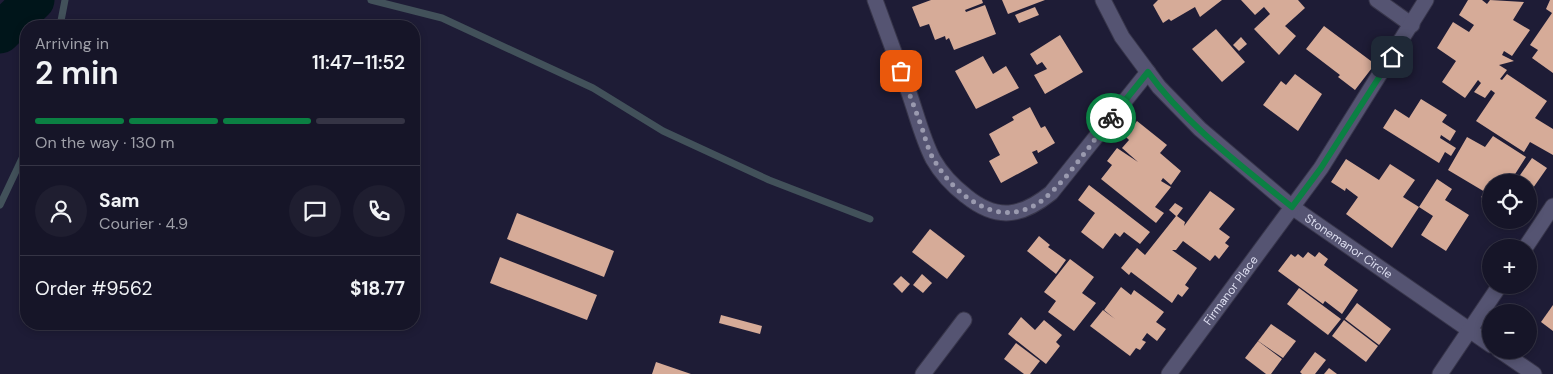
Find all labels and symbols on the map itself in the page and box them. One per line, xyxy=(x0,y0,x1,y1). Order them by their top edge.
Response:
pin xyxy=(1371,36,1413,78)
pin xyxy=(880,50,922,92)
courier xyxy=(1086,93,1136,143)
street label: Stonemanor Circle xyxy=(1302,210,1396,282)
street label: Firmanor Place xyxy=(1200,252,1262,328)

